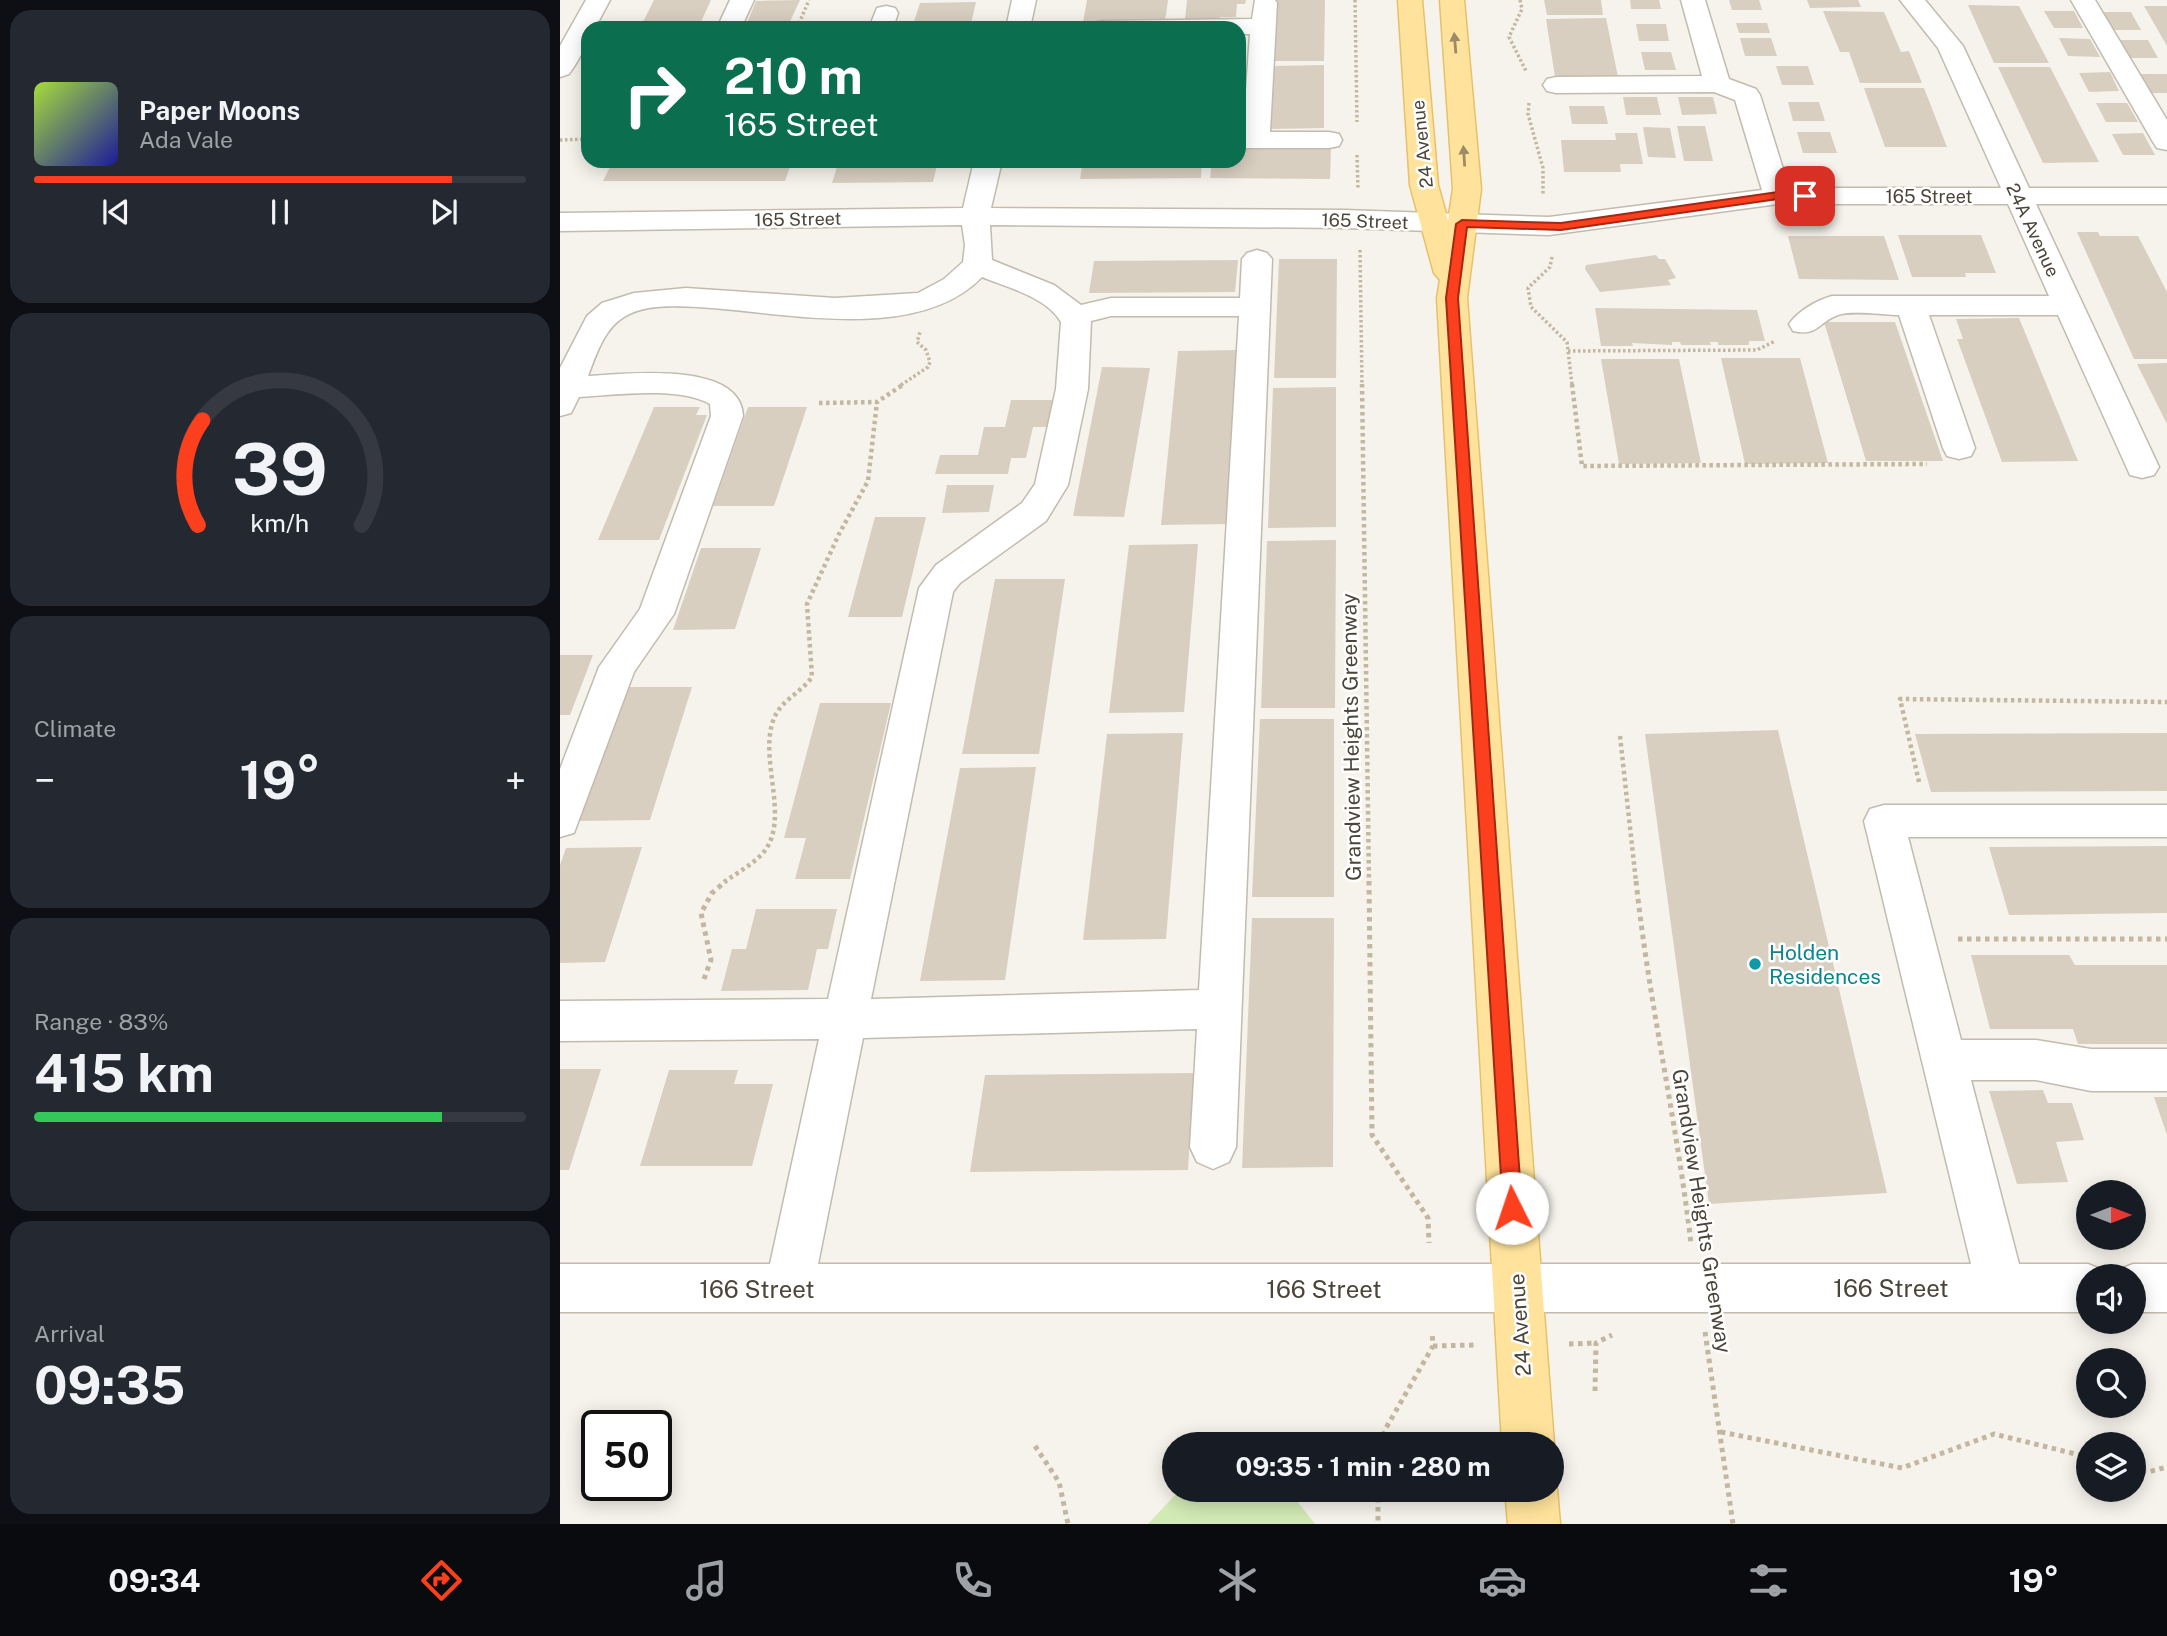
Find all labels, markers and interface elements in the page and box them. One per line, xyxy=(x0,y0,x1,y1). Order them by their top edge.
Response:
one-way arrow xyxy=(1450,32,1461,54)
text: 210 m xyxy=(724,47,863,105)
icon: right xyxy=(609,49,700,140)
text: Paper Moons xyxy=(139,95,300,126)
street label: 24 Avenue xyxy=(1407,99,1437,189)
text: 165 Street xyxy=(724,106,879,143)
text: Ada Vale xyxy=(139,126,233,153)
one-way arrow xyxy=(1459,145,1470,167)
pin xyxy=(1775,166,1835,226)
icon: arrive xyxy=(1786,177,1824,215)
street label: 24A Avenue xyxy=(2002,180,2064,280)
street label: 165 Street xyxy=(1885,186,1973,207)
icon: previous xyxy=(97,193,135,231)
icon: pause xyxy=(261,193,299,231)
icon: next xyxy=(425,193,463,231)
street label: 165 Street xyxy=(754,208,842,230)
street label: 165 Street xyxy=(1321,209,1409,233)
text: 39 xyxy=(232,427,328,512)
text: km/h xyxy=(251,508,309,538)
street label: Grandview Heights Greenway xyxy=(1336,593,1366,881)
text: Climate xyxy=(34,715,116,742)
text: 19° xyxy=(239,750,321,811)
text: − xyxy=(34,758,55,803)
text: + xyxy=(505,758,526,803)
place label: Holden Residences xyxy=(1769,940,1881,989)
marker: Holden Residences xyxy=(1747,956,1763,972)
text: Range · 83% xyxy=(34,1008,168,1035)
text: 415 km xyxy=(34,1043,214,1104)
street label: Grandview Heights Greenway xyxy=(1667,1067,1737,1355)
position arrow xyxy=(1475,1171,1549,1245)
north arrow xyxy=(2076,1180,2146,1250)
map controls xyxy=(2076,1180,2146,1502)
button: sound xyxy=(2076,1264,2146,1334)
street label: 24 Avenue xyxy=(1504,1273,1536,1377)
street label: 166 Street xyxy=(1833,1274,1949,1302)
street label: 166 Street xyxy=(699,1275,815,1303)
street label: 166 Street xyxy=(1266,1275,1382,1303)
text: Arrival xyxy=(34,1320,105,1347)
button: search xyxy=(2076,1348,2146,1418)
text: 09:35 xyxy=(34,1355,185,1416)
speed limit sign: 50 xyxy=(581,1410,672,1501)
button: layers xyxy=(2076,1432,2146,1502)
text: 09:35 · 1 min · 280 m xyxy=(1236,1451,1490,1482)
icon: directions xyxy=(417,1556,466,1605)
icon: music xyxy=(682,1556,731,1605)
icon: phone xyxy=(948,1556,997,1605)
icon: climate xyxy=(1213,1556,1262,1605)
icon: car xyxy=(1478,1556,1527,1605)
icon: filters xyxy=(1744,1556,1793,1605)
text: 09:34 xyxy=(108,1562,201,1599)
text: 19° xyxy=(2009,1562,2059,1599)

